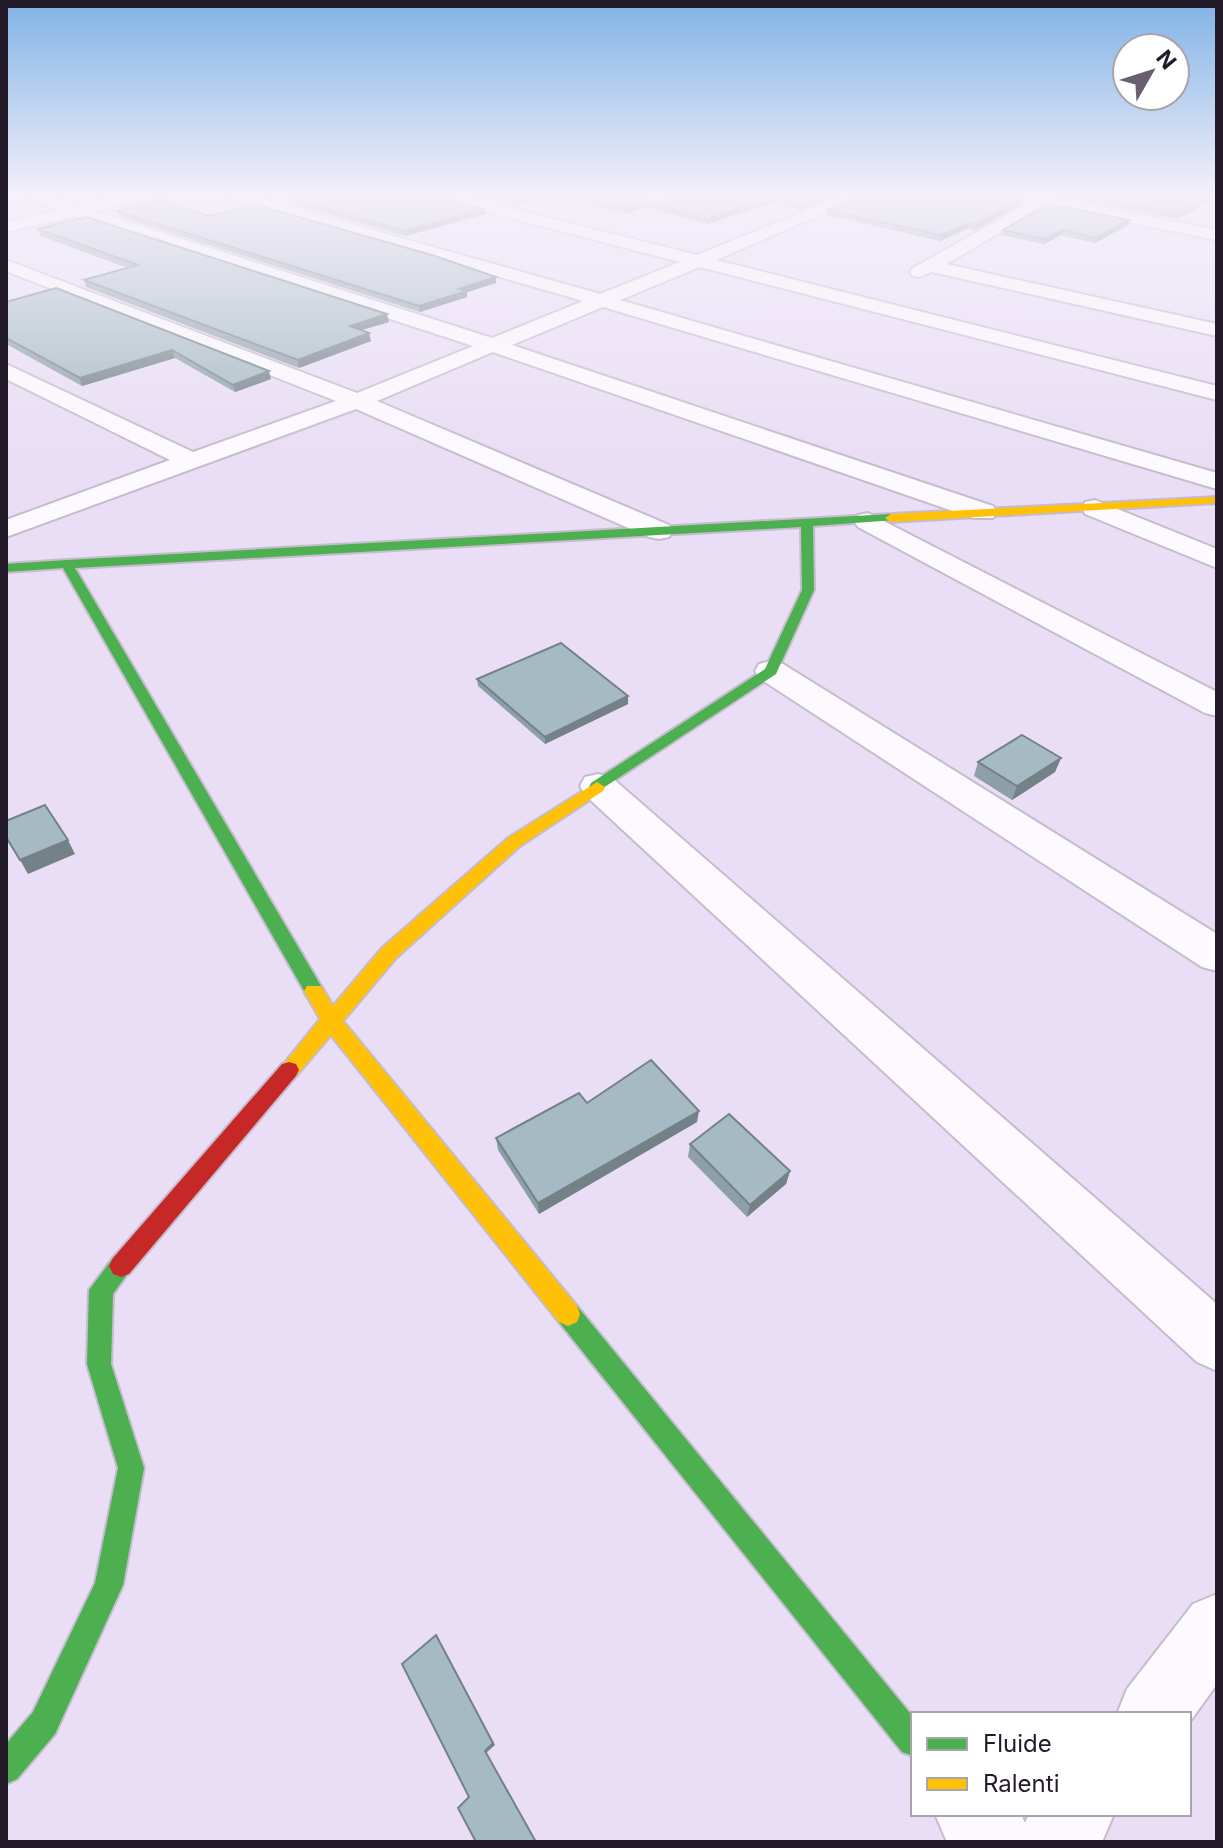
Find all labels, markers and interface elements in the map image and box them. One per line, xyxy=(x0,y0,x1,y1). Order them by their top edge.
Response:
north arrow xyxy=(1111,32,1191,112)
text: N xyxy=(1151,45,1182,74)
legend xyxy=(911,1712,1191,1816)
text: Fluide xyxy=(983,1729,1052,1758)
text: Ralenti xyxy=(983,1769,1059,1798)

